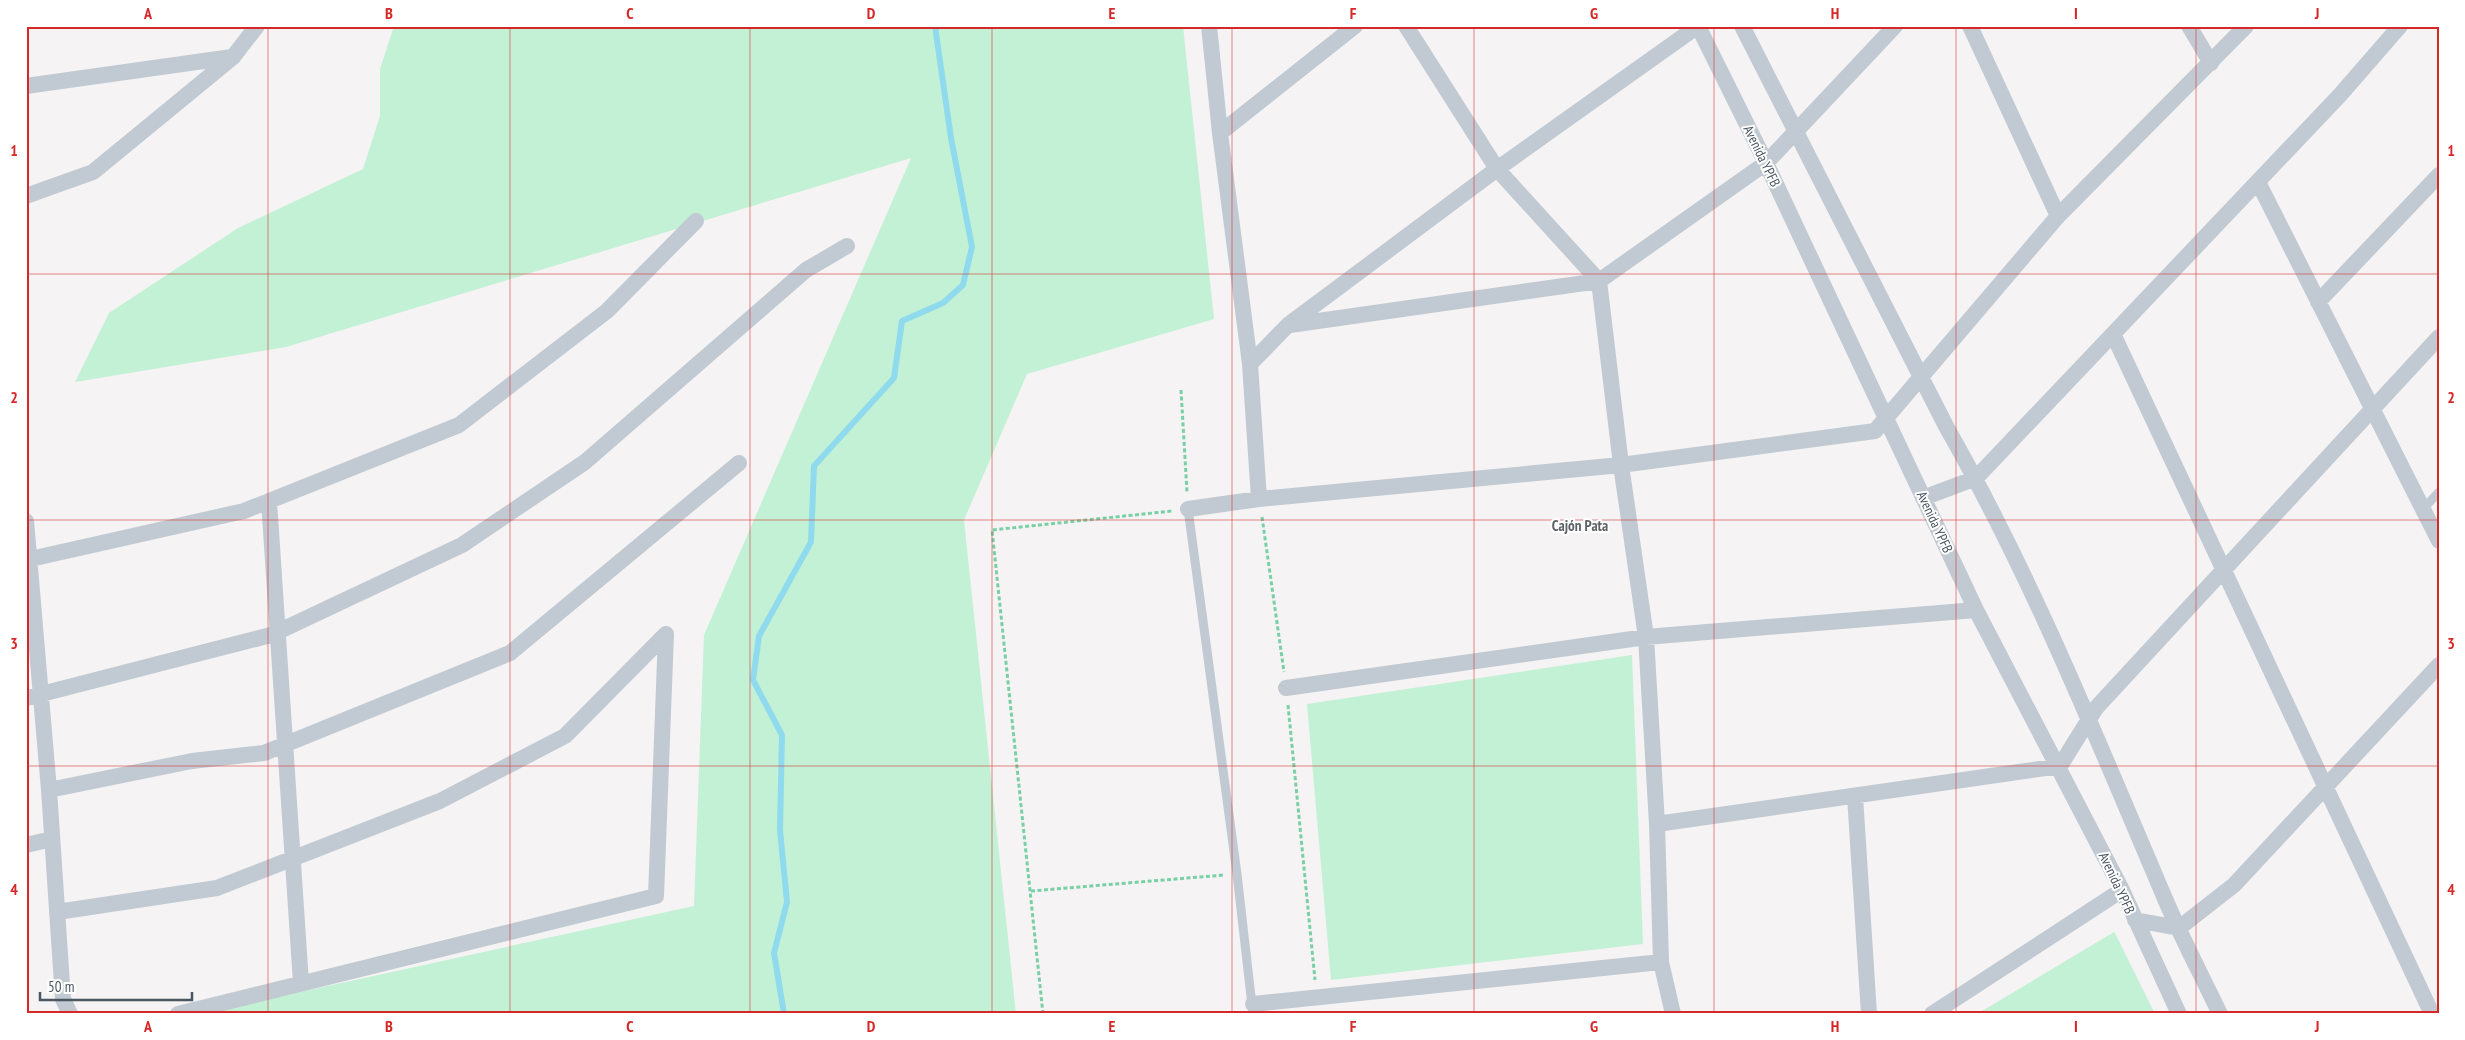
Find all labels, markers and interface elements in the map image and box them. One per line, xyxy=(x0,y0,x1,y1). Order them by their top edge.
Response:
text: A xyxy=(143,3,153,23)
text: B xyxy=(385,3,393,23)
text: C xyxy=(626,3,634,23)
text: D xyxy=(867,3,876,23)
text: E xyxy=(1109,3,1116,23)
text: F xyxy=(1350,3,1357,23)
text: G xyxy=(1590,3,1598,23)
text: H xyxy=(1831,3,1839,23)
text: I xyxy=(2074,3,2078,23)
text: J xyxy=(2314,3,2319,23)
street label: Avenida YPFB xyxy=(1739,122,1785,190)
text: 1 xyxy=(10,140,18,160)
text: 1 xyxy=(2447,140,2455,160)
text: 2 xyxy=(10,387,18,407)
text: 2 xyxy=(2447,387,2455,407)
street label: Avenida YPFB xyxy=(1913,488,1957,556)
district label: Cajón Pata xyxy=(1552,516,1608,535)
text: 3 xyxy=(10,633,18,653)
text: 3 xyxy=(2447,633,2455,653)
street label: Avenida YPFB xyxy=(2095,849,2139,917)
text: 4 xyxy=(10,879,18,899)
text: 4 xyxy=(2447,879,2455,899)
scale bar xyxy=(40,970,192,1002)
text: 50 m xyxy=(48,977,74,996)
text: A xyxy=(143,1016,153,1036)
text: B xyxy=(385,1016,393,1036)
text: C xyxy=(626,1016,634,1036)
text: D xyxy=(867,1016,876,1036)
text: E xyxy=(1109,1016,1116,1036)
text: F xyxy=(1350,1016,1357,1036)
text: G xyxy=(1590,1016,1598,1036)
text: H xyxy=(1831,1016,1839,1036)
text: I xyxy=(2074,1016,2078,1036)
text: J xyxy=(2314,1016,2319,1036)

